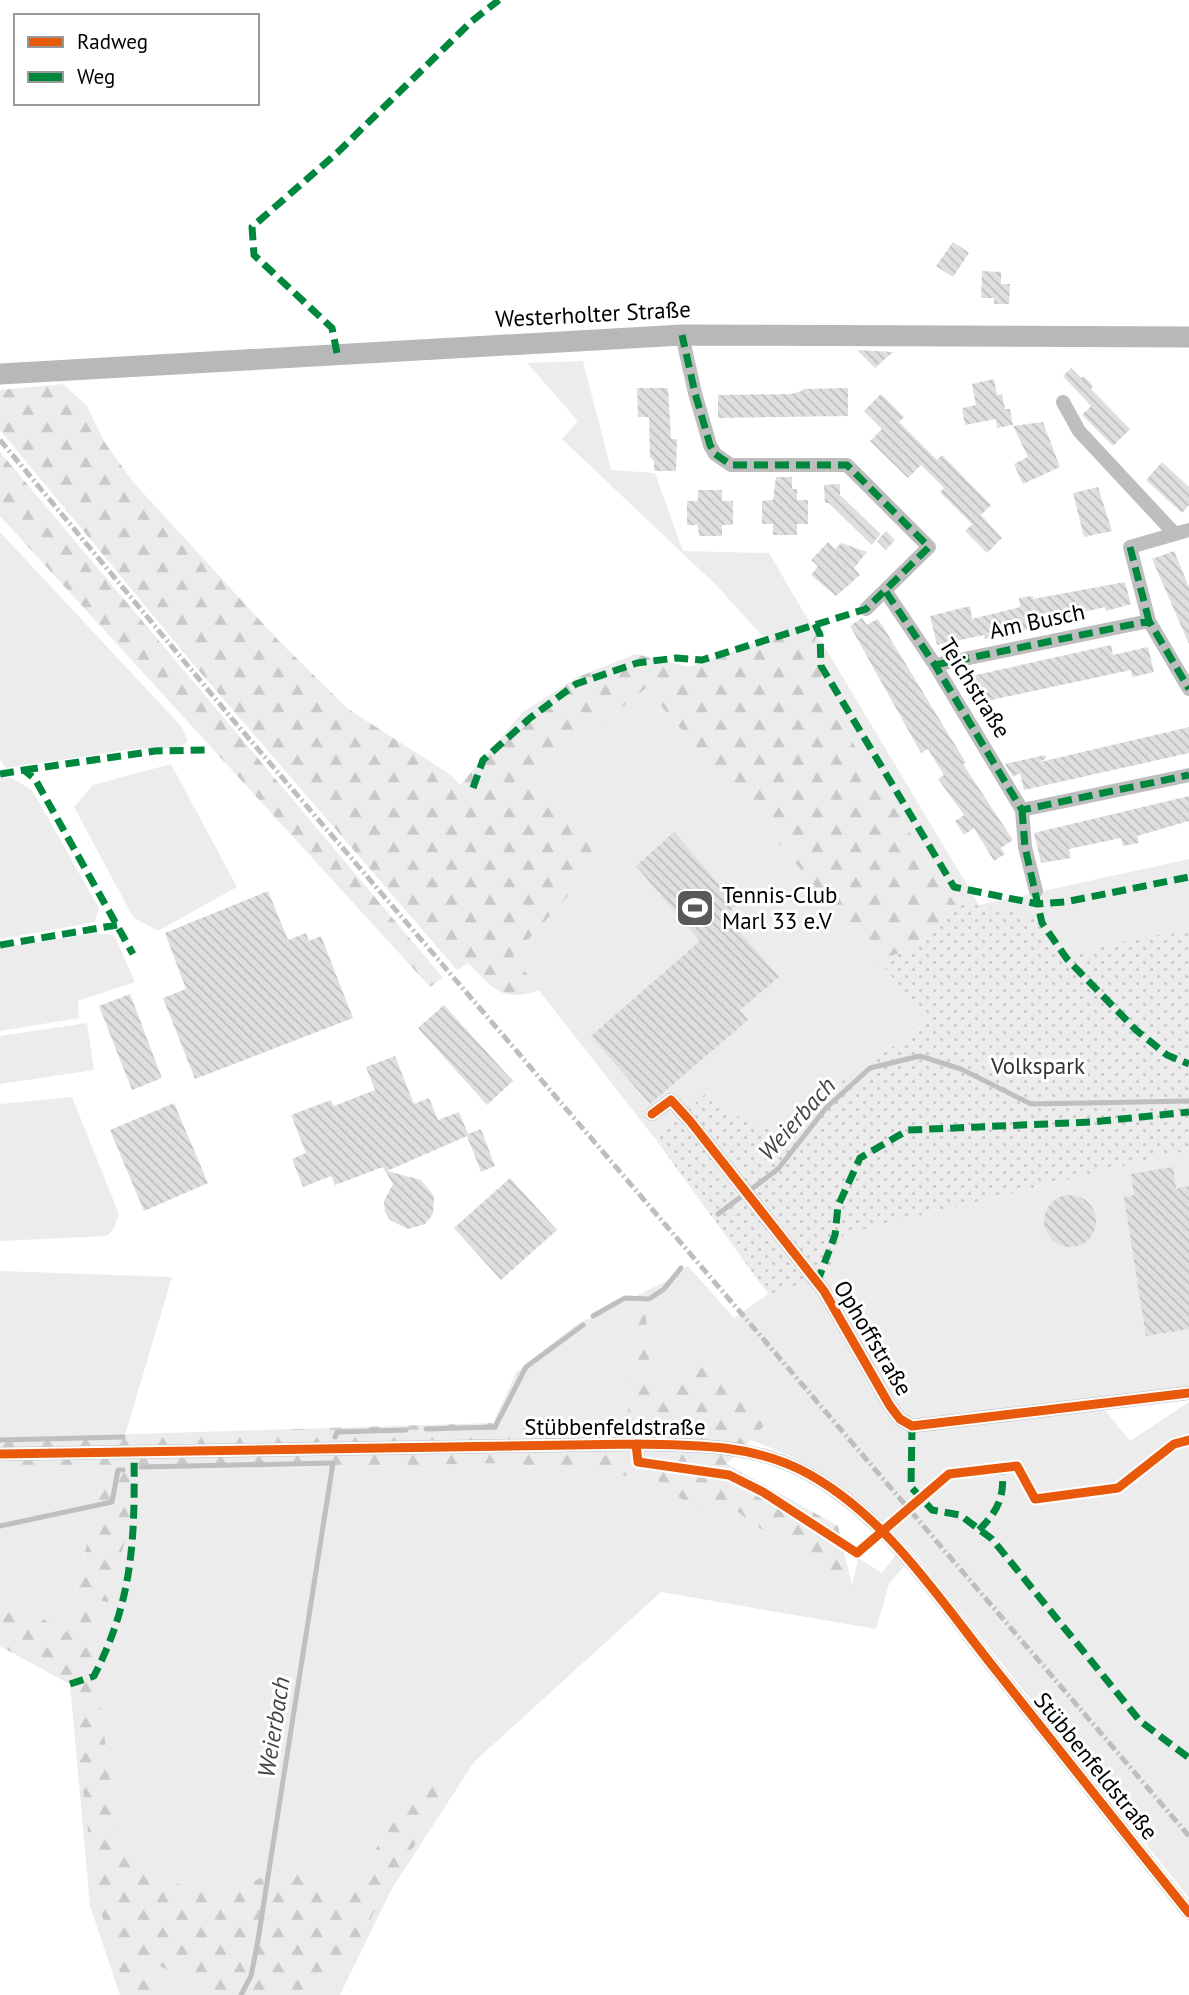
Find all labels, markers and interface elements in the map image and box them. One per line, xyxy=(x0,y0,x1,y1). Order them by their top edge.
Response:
legend xyxy=(14,14,259,105)
text: Radweg xyxy=(77,28,148,55)
text: Weg xyxy=(77,63,115,90)
street label: Westerholter Straße xyxy=(494,294,692,333)
street label: Am Busch xyxy=(987,596,1087,645)
street label: Teichstraße xyxy=(933,632,1018,743)
place label: Tennis-Club Marl 33 e.V xyxy=(722,880,837,935)
sports icon: Tennis-Club Marl 33 e.V xyxy=(674,887,716,929)
park label: Volkspark xyxy=(990,1051,1085,1080)
water label: Weierbach xyxy=(751,1071,842,1167)
street label: Ophoffstraße xyxy=(828,1275,919,1401)
street label: Stübbenfeldstraße xyxy=(524,1412,706,1441)
water label: Weierbach xyxy=(250,1674,297,1779)
street label: Stübbenfeldstraße xyxy=(1028,1686,1165,1845)

